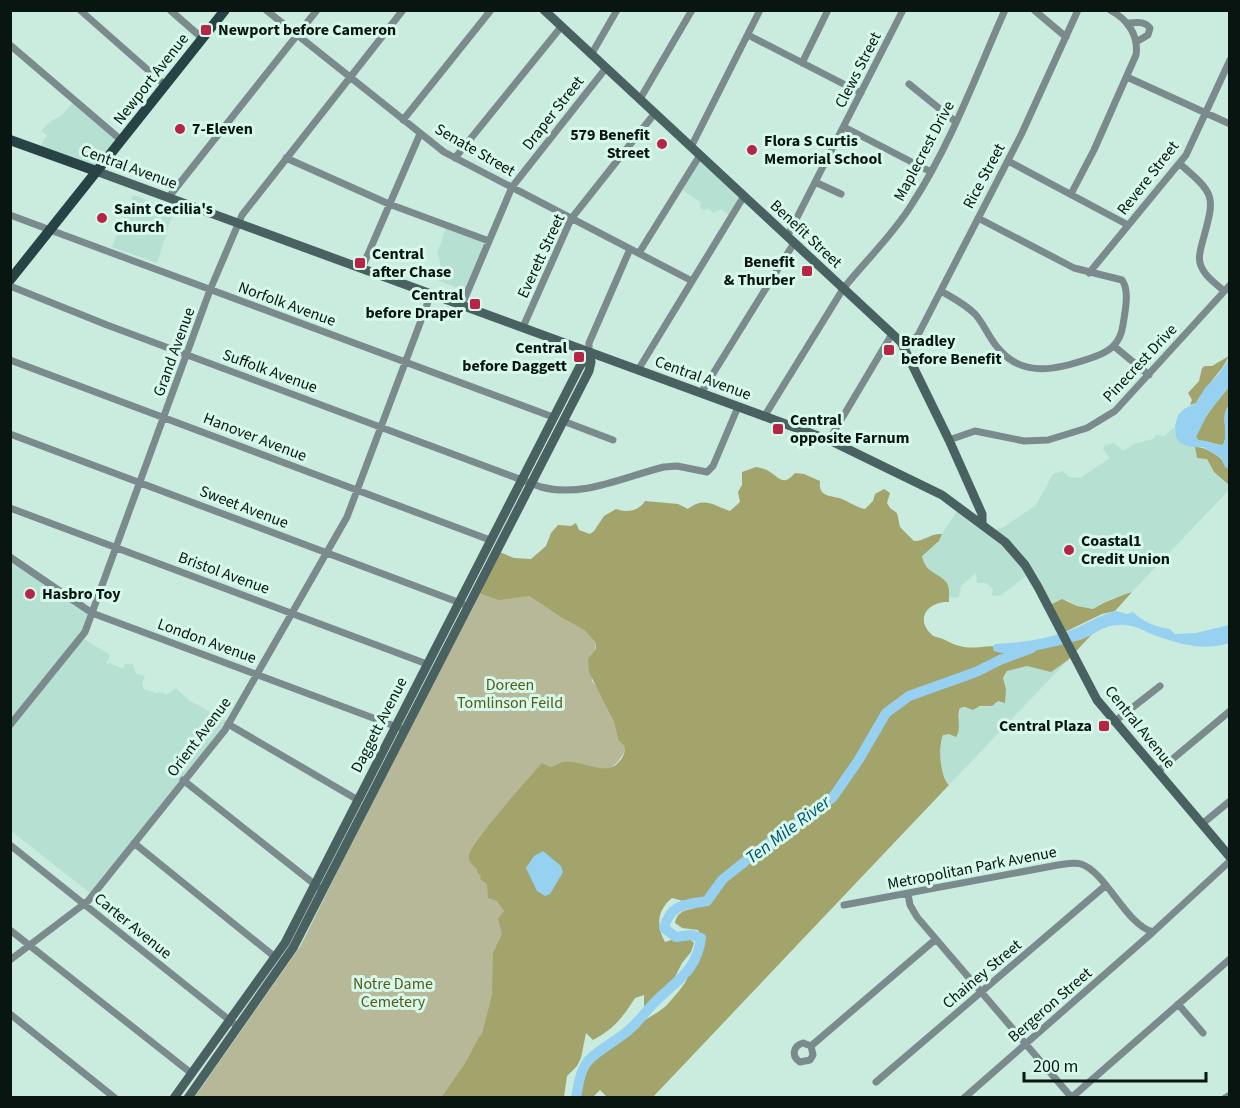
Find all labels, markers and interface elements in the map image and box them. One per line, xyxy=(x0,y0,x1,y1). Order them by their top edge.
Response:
place label: Newport before Cameron xyxy=(218,19,396,41)
marker: Newport before Cameron xyxy=(199,23,213,37)
street label: Newport Avenue xyxy=(108,28,194,129)
street label: Clews Street xyxy=(829,28,887,112)
street label: Draper Street xyxy=(517,71,589,155)
street label: Maplecrest Drive xyxy=(888,97,960,205)
place label: 7-Eleven xyxy=(192,118,253,140)
street label: Senate Street xyxy=(431,118,520,182)
marker: 7-Eleven xyxy=(173,122,187,136)
place label: 579 Benefit Street xyxy=(570,124,650,164)
place label: Flora S Curtis Memorial School xyxy=(764,130,882,170)
street label: Revere Street xyxy=(1112,136,1184,220)
marker: 579 Benefit Street xyxy=(655,137,669,151)
street label: Central Avenue xyxy=(78,139,180,195)
street label: Rice Street xyxy=(958,139,1011,213)
marker: Flora S Curtis Memorial School xyxy=(745,143,759,157)
street label: Benefit Street xyxy=(765,195,847,274)
place label: Saint Cecilia's Church xyxy=(114,198,213,238)
street label: Everett Street xyxy=(512,210,570,302)
marker: Saint Cecilia's Church xyxy=(95,211,109,225)
place label: Central after Chase xyxy=(372,243,451,283)
place label: Benefit & Thurber xyxy=(724,251,796,291)
marker: Central after Chase xyxy=(353,256,367,270)
marker: Benefit & Thurber xyxy=(800,264,814,278)
street label: Norfolk Avenue xyxy=(235,276,339,332)
place label: Central before Draper xyxy=(365,284,464,324)
marker: Central before Draper xyxy=(468,297,482,311)
street label: Grand Avenue xyxy=(148,304,200,400)
street label: Pinecrest Drive xyxy=(1098,319,1182,407)
place label: Bradley before Benefit xyxy=(901,330,1002,370)
place label: Central before Daggett xyxy=(462,337,567,377)
marker: Bradley before Benefit xyxy=(882,343,896,357)
street label: Suffolk Avenue xyxy=(219,344,321,398)
marker: Central before Daggett xyxy=(572,350,586,364)
street label: Central Avenue xyxy=(652,350,754,406)
street label: Hanover Avenue xyxy=(200,407,310,467)
place label: Central opposite Farnum xyxy=(790,409,909,449)
marker: Central opposite Farnum xyxy=(771,422,785,436)
street label: Sweet Avenue xyxy=(196,480,292,534)
place label: Coastal1 Credit Union xyxy=(1081,530,1170,570)
marker: Coastal1 Credit Union xyxy=(1062,543,1076,557)
street label: Bristol Avenue xyxy=(175,546,273,600)
place label: Hasbro Toy xyxy=(42,583,121,605)
marker: Hasbro Toy xyxy=(23,587,37,601)
street label: London Avenue xyxy=(154,613,260,669)
street label: Daggett Avenue xyxy=(345,673,413,777)
park label: Doreen Tomlinson Feild xyxy=(457,674,563,714)
street label: Central Avenue xyxy=(1100,681,1180,773)
street label: Orient Avenue xyxy=(162,693,236,781)
place label: Central Plaza xyxy=(999,715,1092,737)
marker: Central Plaza xyxy=(1097,719,1111,733)
water label: Ten Mile River xyxy=(740,789,836,870)
street label: Metropolitan Park Avenue xyxy=(885,841,1059,895)
street label: Carter Avenue xyxy=(90,888,176,964)
street label: Chainey Street xyxy=(938,934,1027,1014)
street label: Bergeron Street xyxy=(1003,962,1097,1048)
park label: Notre Dame Cemetery xyxy=(353,973,433,1013)
scale bar xyxy=(1024,1045,1206,1083)
text: 200 m xyxy=(1033,1054,1078,1079)

